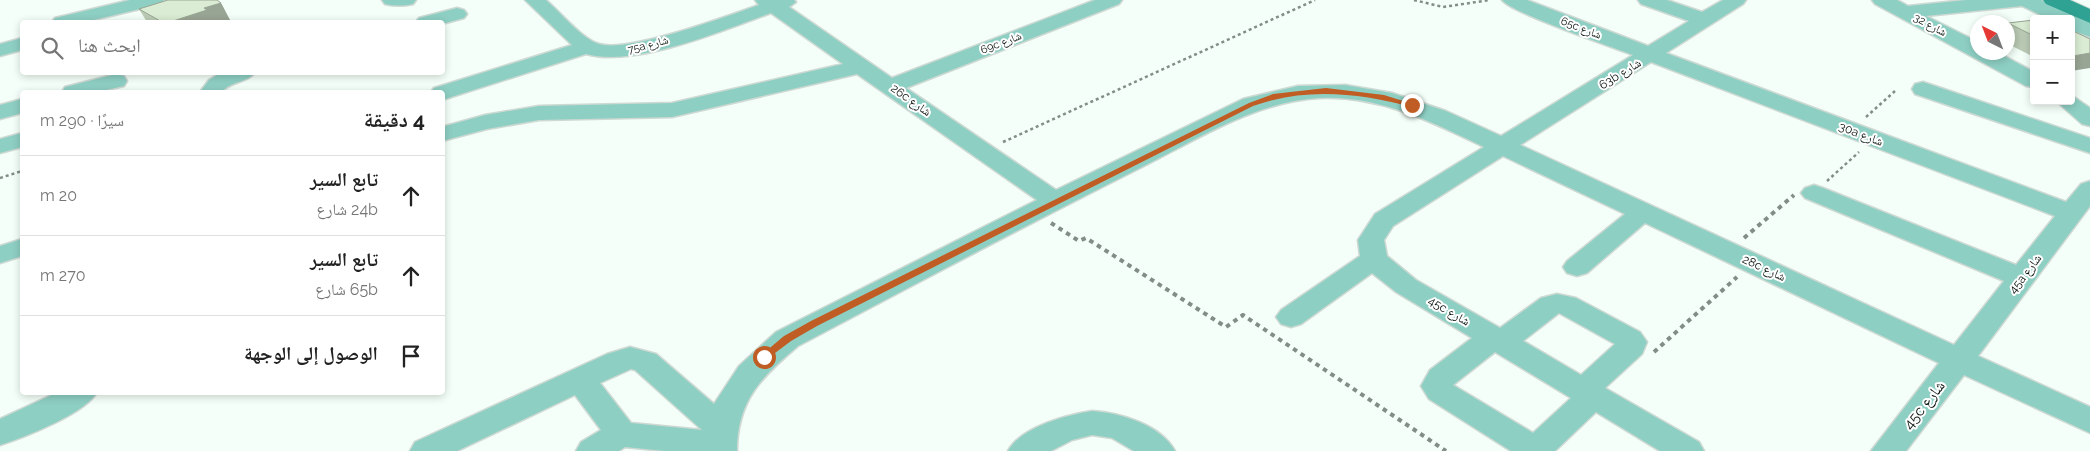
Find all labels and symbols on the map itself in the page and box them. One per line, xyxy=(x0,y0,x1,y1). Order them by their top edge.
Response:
street label: شارع 32 xyxy=(1911,11,1949,39)
street label: 65c شارع xyxy=(1559,14,1603,42)
north arrow xyxy=(1970,15,2015,60)
street label: 69c شارع xyxy=(979,29,1023,57)
street label: 75a شارع xyxy=(626,33,670,57)
street label: 63b شارع xyxy=(1596,56,1644,93)
street label: 26c شارع xyxy=(888,81,934,120)
route end xyxy=(1401,94,1424,117)
street label: 30a شارع xyxy=(1837,119,1885,150)
street label: 28c شارع xyxy=(1740,252,1788,285)
street label: 45a شارع xyxy=(2006,252,2045,297)
street label: 45c شارع xyxy=(1425,294,1472,329)
route start xyxy=(753,346,776,369)
street label: 45c شارع xyxy=(1899,377,1949,434)

